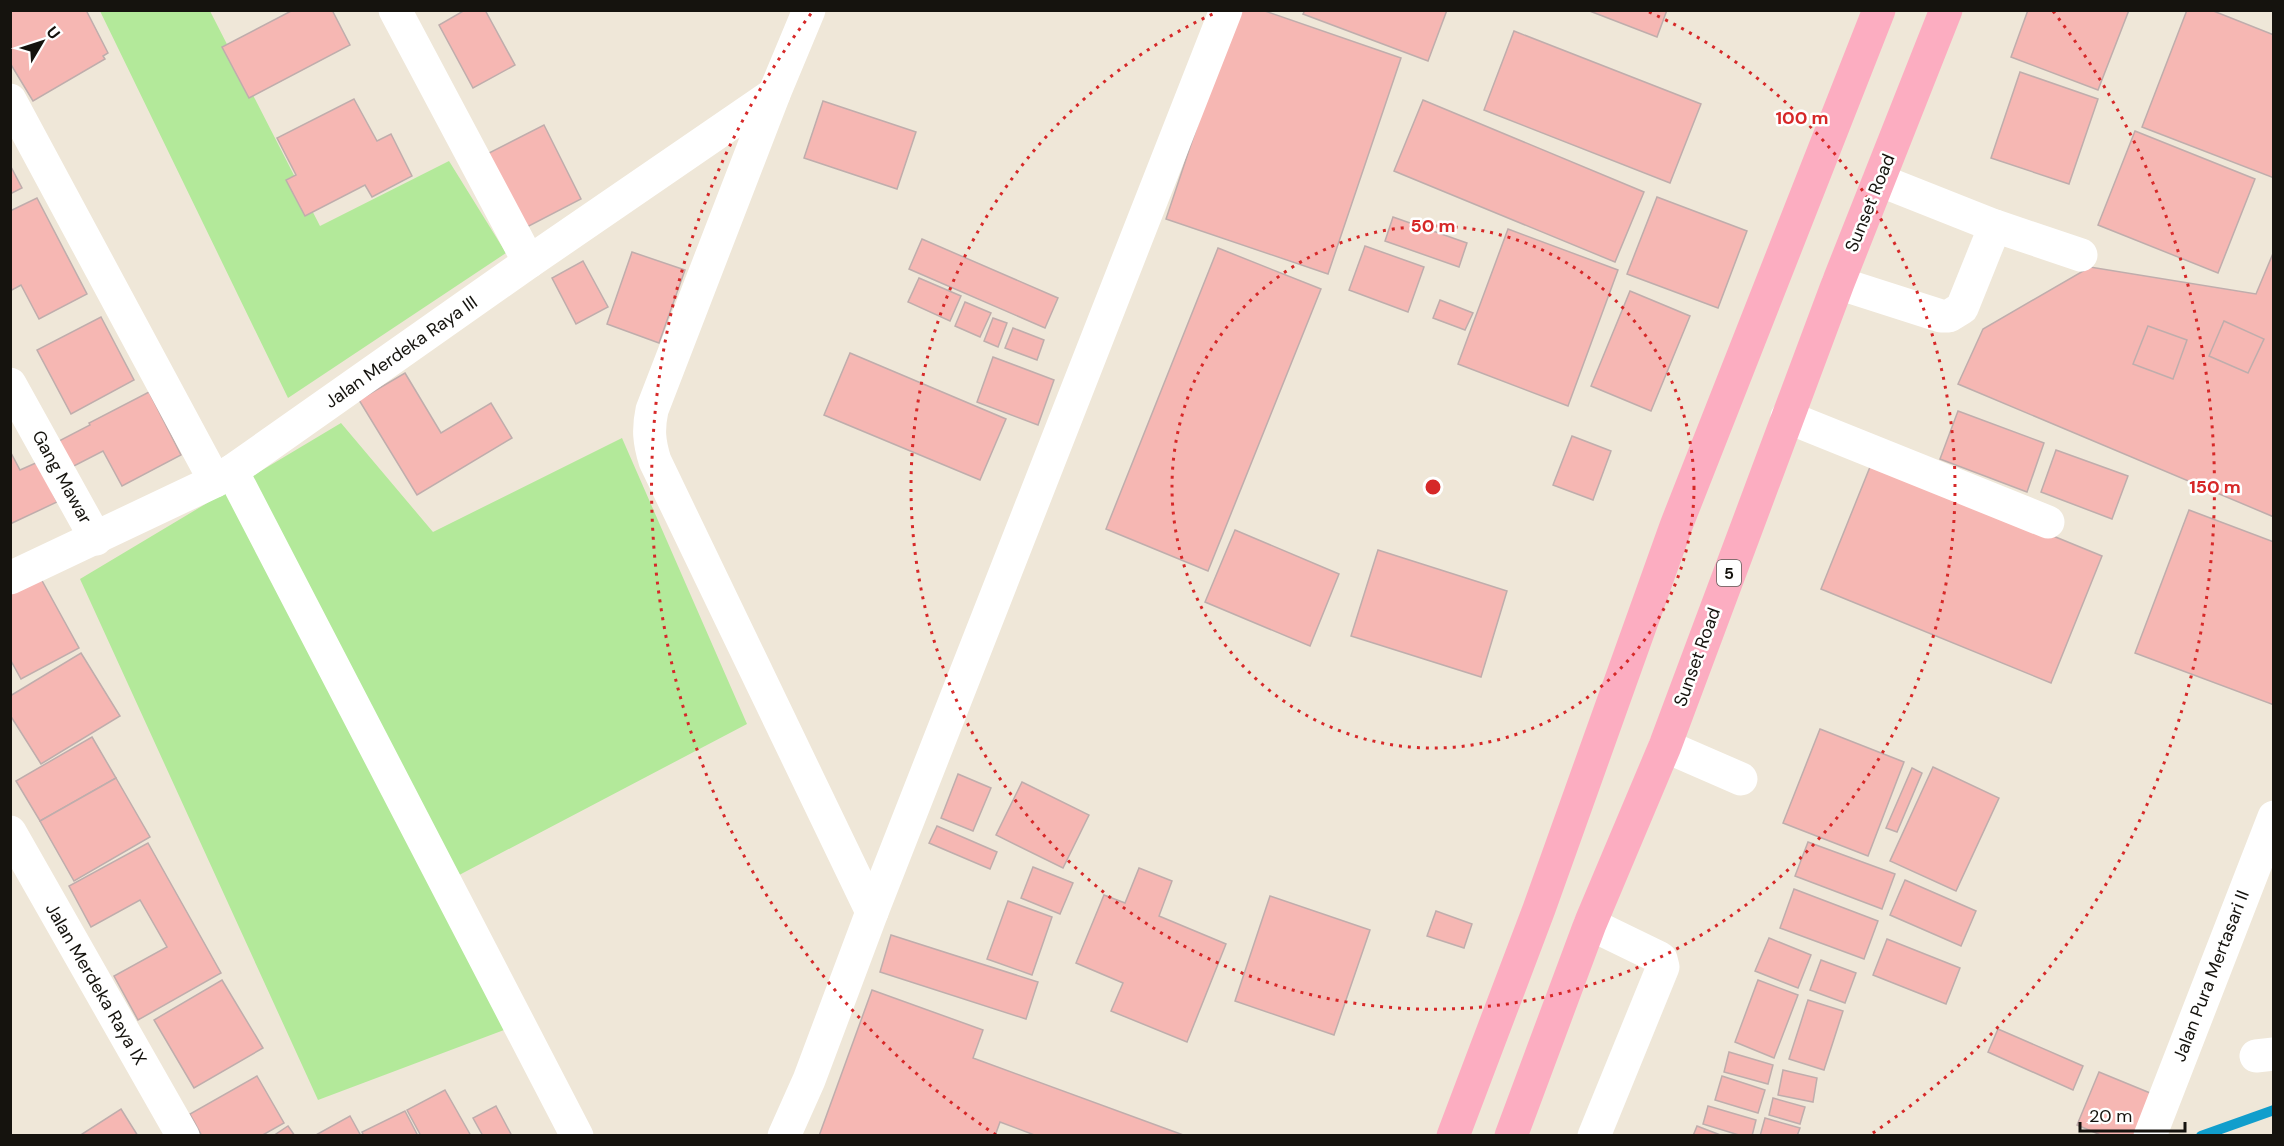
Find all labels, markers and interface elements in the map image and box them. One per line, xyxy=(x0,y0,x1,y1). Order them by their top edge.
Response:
north arrow xyxy=(12,12,72,72)
text: U xyxy=(42,22,65,44)
text: 100 m xyxy=(1775,106,1829,130)
street label: Sunset Road xyxy=(1839,150,1901,256)
text: 50 m xyxy=(1410,214,1456,238)
street label: Jalan Merdeka Raya III xyxy=(320,290,482,414)
street label: Gang Mawar xyxy=(26,426,98,528)
text: 150 m xyxy=(2189,475,2241,499)
centre of rings xyxy=(1423,477,1443,497)
road number: 5 xyxy=(1717,560,1741,586)
street label: Sunset Road xyxy=(1668,604,1726,710)
street label: Jalan Pura Mertasari II xyxy=(2167,887,2255,1065)
street label: Jalan Merdeka Raya IX xyxy=(40,899,152,1070)
scale bar xyxy=(2080,1095,2185,1133)
text: 20 m xyxy=(2089,1104,2132,1128)

